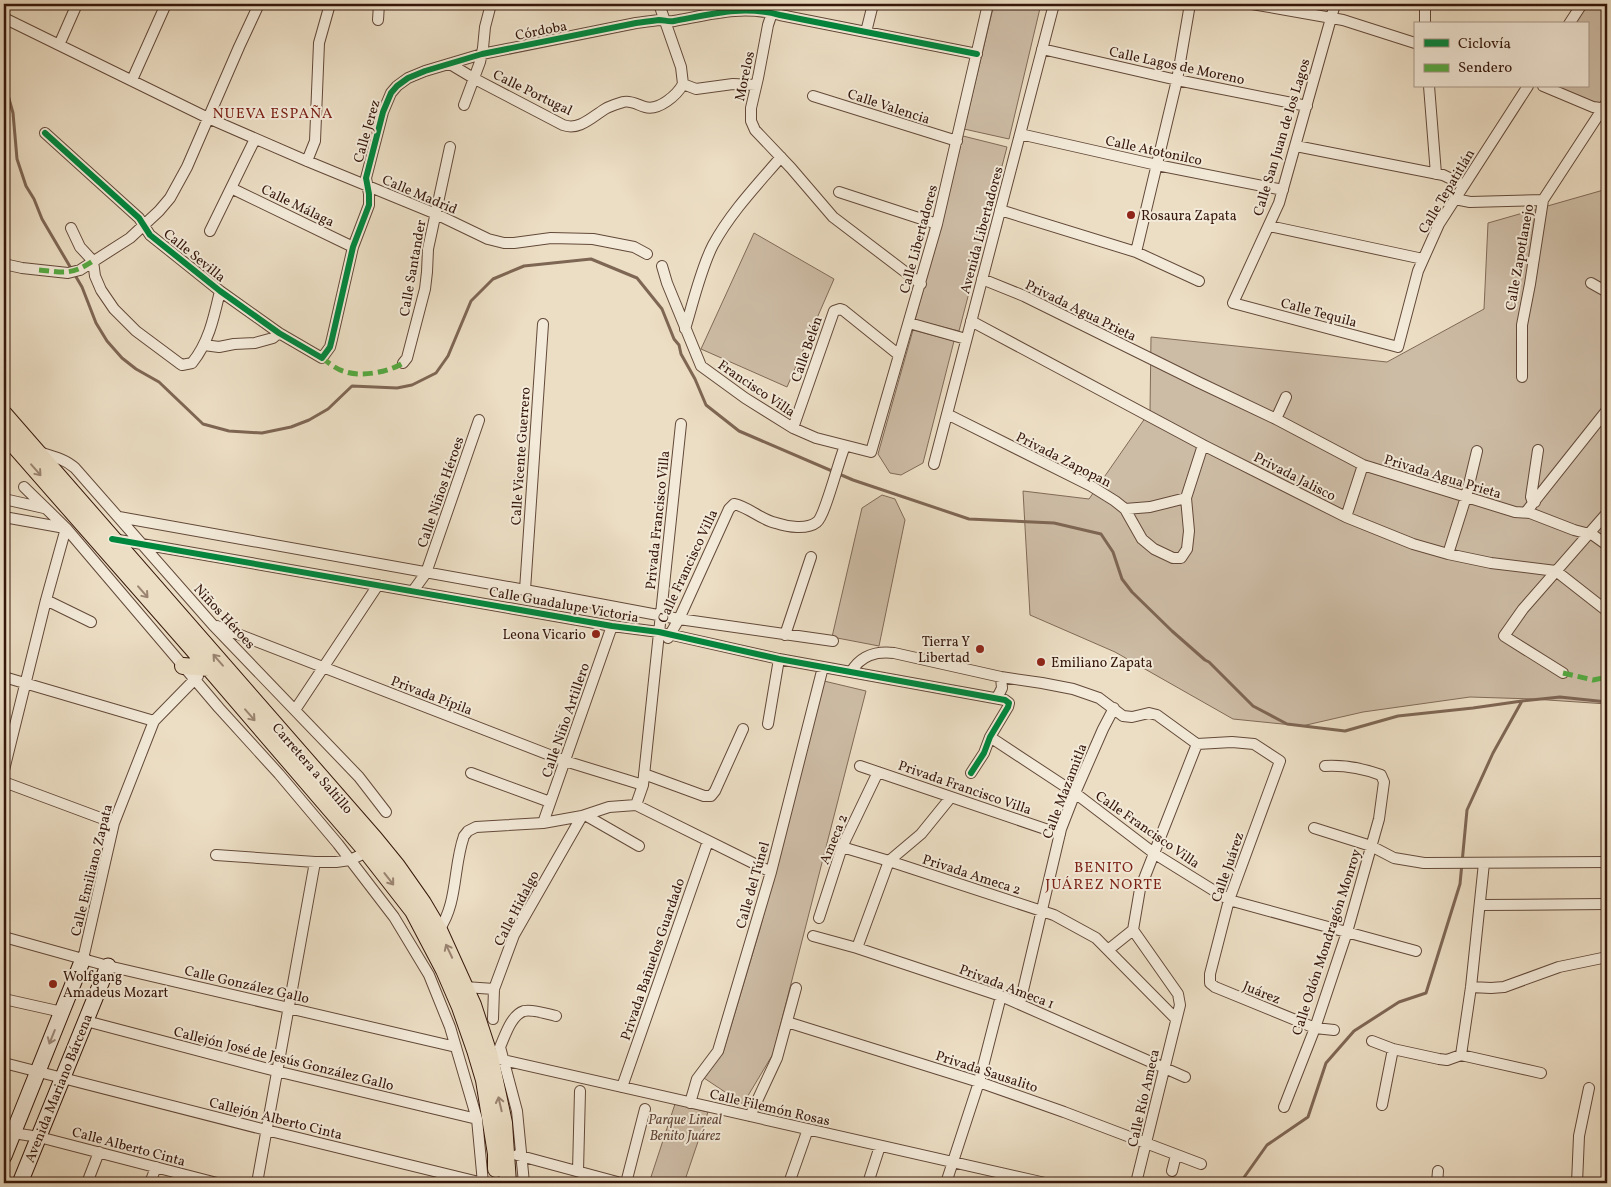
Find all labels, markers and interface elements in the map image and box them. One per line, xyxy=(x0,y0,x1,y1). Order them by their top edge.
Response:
street label: Córdoba xyxy=(514,17,569,46)
legend xyxy=(1414,22,1588,88)
text: Ciclovía xyxy=(1458,34,1511,55)
street label: Calle Lagos de Moreno xyxy=(1107,43,1246,90)
street label: Morelos xyxy=(731,50,760,103)
street label: Calle San Juan de los Lagos xyxy=(1249,56,1315,218)
text: Sendero xyxy=(1458,58,1512,79)
street label: Calle Portugal xyxy=(489,66,575,121)
street label: Calle Valencia xyxy=(845,85,932,130)
street label: Calle Jerez xyxy=(349,98,385,165)
district label: NUEVA ESPAÑA xyxy=(212,104,334,125)
street label: Calle Atotonilco xyxy=(1104,132,1204,171)
street label: Calle Tepatitlán xyxy=(1414,146,1480,238)
street label: Avenida Libertadores xyxy=(956,165,1009,296)
street label: Calle Madrid xyxy=(379,171,460,220)
street label: Calle Málaga xyxy=(258,180,337,232)
street label: Calle Libertadores xyxy=(896,183,943,296)
street label: Calle Zapotlanejo xyxy=(1502,203,1539,312)
place label: Rosaura Zapata xyxy=(1141,207,1237,226)
marker: Rosaura Zapata xyxy=(1125,209,1137,221)
street label: Calle Santander xyxy=(396,218,431,318)
street label: Calle Sevilla xyxy=(159,225,229,287)
street label: Privada Agua Prieta xyxy=(1021,276,1139,347)
street label: Calle Tequila xyxy=(1278,294,1359,333)
street label: Calle Belén xyxy=(787,314,828,385)
street label: Francisco Villa xyxy=(714,356,799,422)
street label: Calle Vicente Guerrero xyxy=(507,386,536,526)
street label: Privada Zapopan xyxy=(1012,428,1114,493)
street label: Calle Niños Héroes xyxy=(414,434,469,551)
street label: Privada Jalisco xyxy=(1250,448,1339,506)
street label: Privada Francisco Villa xyxy=(642,450,675,591)
street label: Privada Agua Prieta xyxy=(1382,451,1504,504)
one-way arrow xyxy=(30,464,42,477)
street label: Calle Francisco Villa xyxy=(654,507,723,627)
street label: Niños Héroes xyxy=(189,580,259,654)
street label: Calle Guadalupe Victoria xyxy=(487,583,640,628)
one-way arrow xyxy=(138,586,149,599)
place label: Leona Vicario xyxy=(502,626,586,645)
marker: Leona Vicario xyxy=(590,628,602,640)
place label: Tierra Y Libertad xyxy=(918,633,970,668)
marker: Tierra Y Libertad xyxy=(974,643,986,655)
one-way arrow xyxy=(212,653,224,666)
place label: Emiliano Zapata xyxy=(1051,654,1152,673)
marker: Emiliano Zapata xyxy=(1035,656,1047,668)
street label: Calle Niño Artillero xyxy=(538,661,595,780)
street label: Privada Pípila xyxy=(388,672,475,721)
one-way arrow xyxy=(244,709,255,722)
street label: Carretera a Saltillo xyxy=(267,719,357,819)
street label: Calle Mazamitla xyxy=(1039,741,1092,842)
street label: Privada Francisco Villa xyxy=(895,757,1034,820)
street label: Calle Francisco Villa xyxy=(1091,787,1203,873)
street label: Calle Emiliano Zapata xyxy=(67,802,118,938)
street label: Ameca 2 xyxy=(816,812,853,867)
street label: Calle Juárez xyxy=(1208,830,1249,905)
street label: Calle del Túnel xyxy=(732,840,775,931)
street label: Calle Odón Mondragón Monroy xyxy=(1288,846,1367,1038)
street label: Privada Ameca 2 xyxy=(920,851,1023,900)
district label: BENITO JUÁREZ NORTE xyxy=(1045,858,1163,896)
street label: Calle Hidalgo xyxy=(490,868,544,950)
one-way arrow xyxy=(383,872,394,885)
street label: Privada Bañuelos Guardado xyxy=(617,876,690,1043)
one-way arrow xyxy=(443,944,453,959)
street label: Privada Ameca 1 xyxy=(956,961,1057,1014)
street label: Calle González Gallo xyxy=(182,962,311,1009)
place label: Wolfgang Amadeus Mozart xyxy=(63,968,168,1003)
street label: Juárez xyxy=(1240,977,1283,1010)
marker: Wolfgang Amadeus Mozart xyxy=(47,978,59,990)
street label: Avenida Mariano Bárcena xyxy=(21,1011,98,1166)
street label: Callejón José de Jesús González Gallo xyxy=(172,1023,396,1096)
one-way arrow xyxy=(47,1029,56,1044)
street label: Privada Sausalito xyxy=(933,1047,1040,1098)
street label: Calle Río Ameca xyxy=(1124,1047,1165,1149)
street label: Calle Filemón Rosas xyxy=(708,1085,832,1132)
street label: Callejón Alberto Cinta xyxy=(207,1094,344,1145)
one-way arrow xyxy=(495,1097,504,1113)
park label: Parque Lineal Benito Juárez xyxy=(648,1111,723,1146)
street label: Calle Alberto Cinta xyxy=(70,1123,187,1172)

